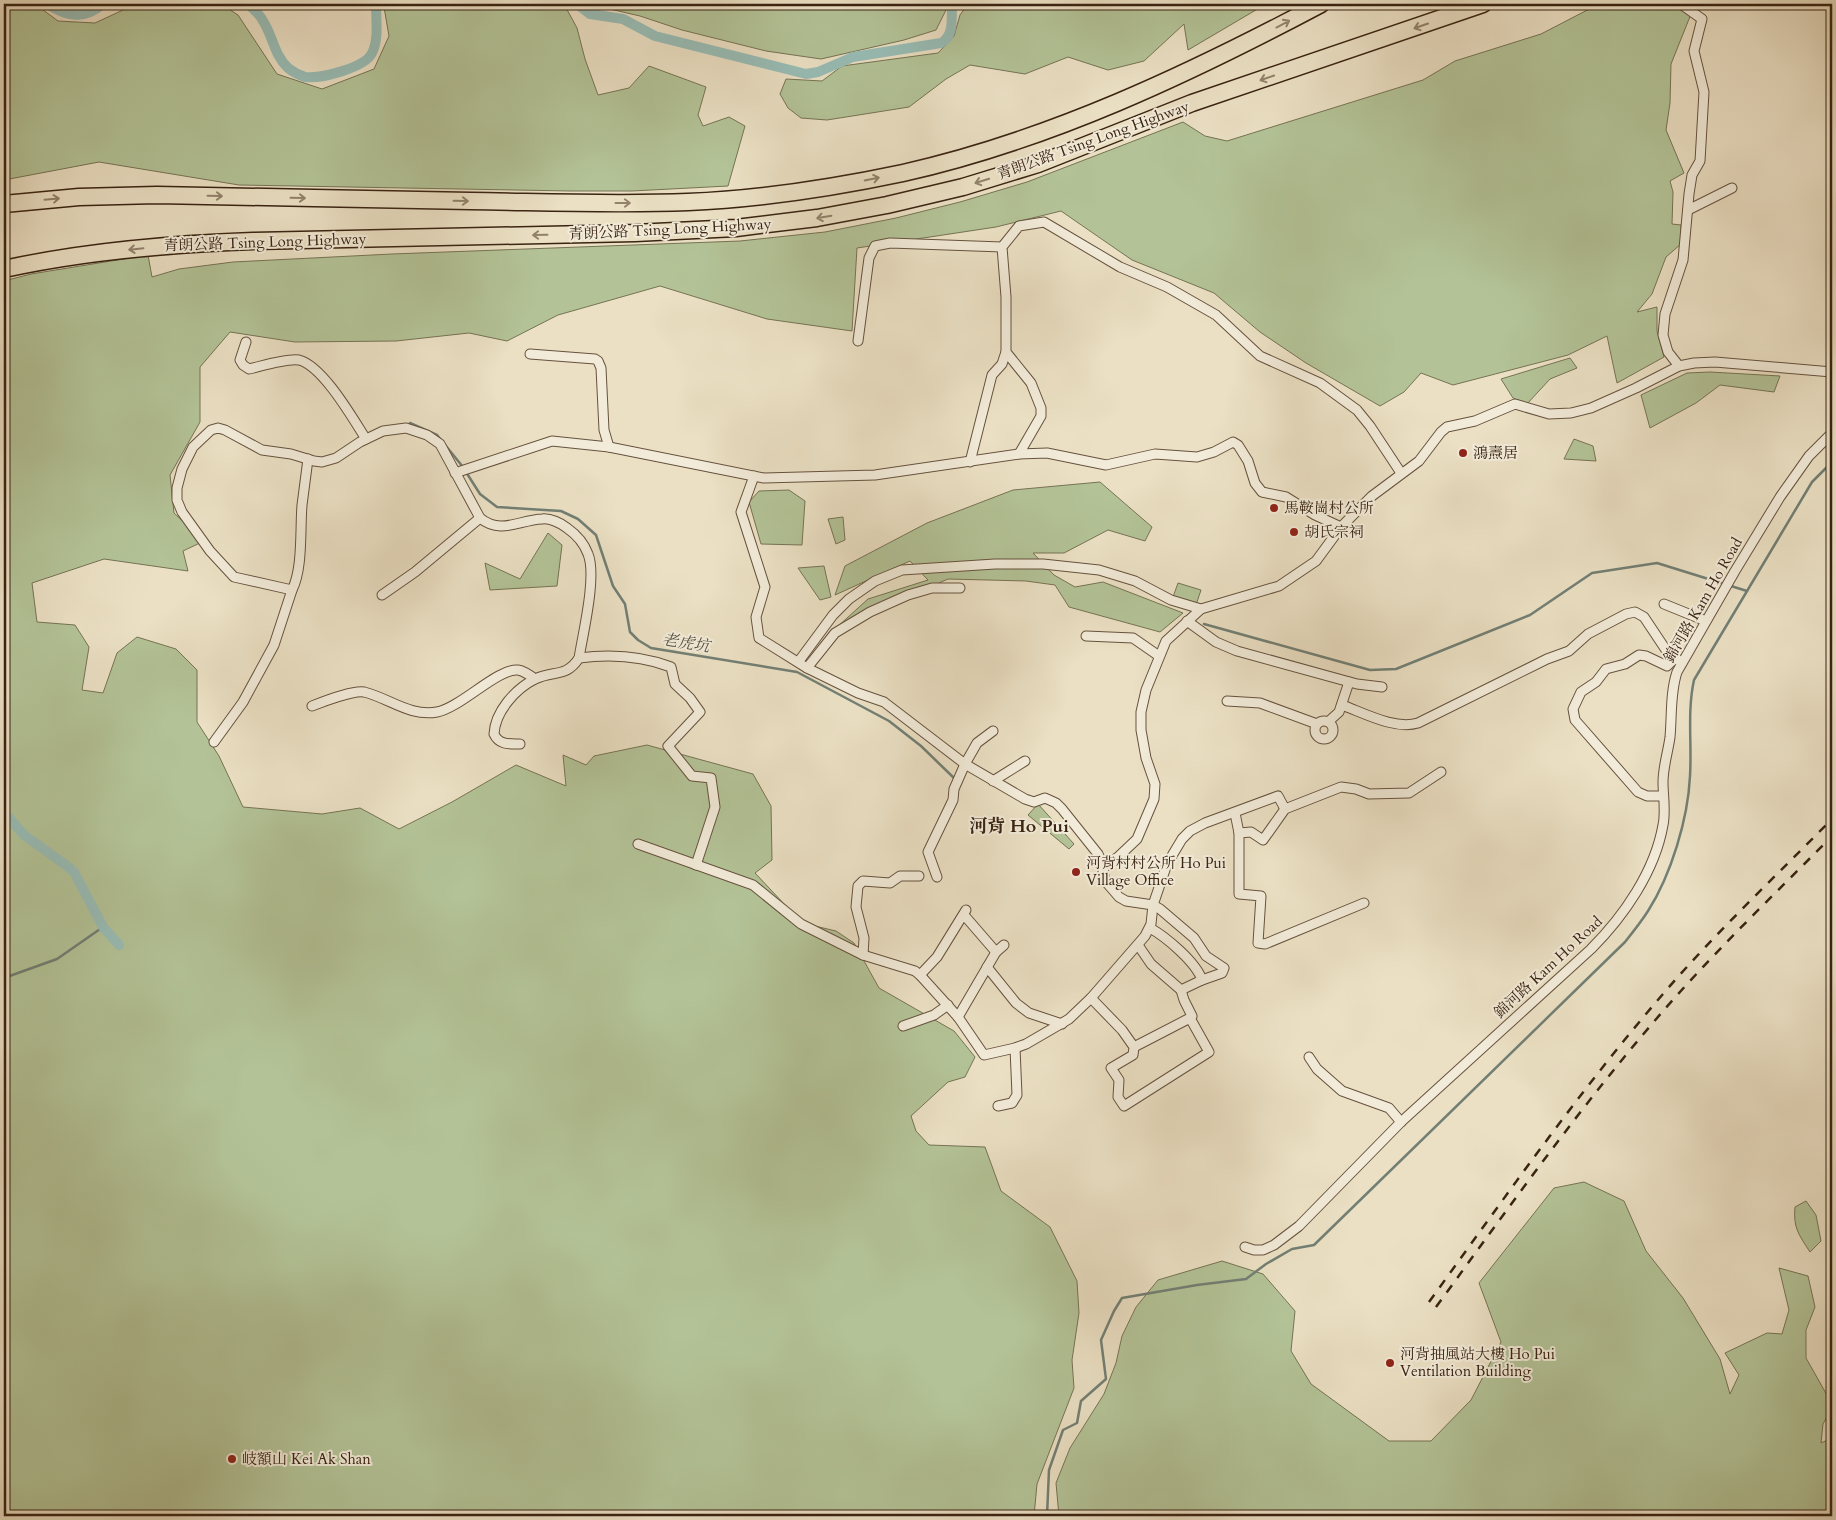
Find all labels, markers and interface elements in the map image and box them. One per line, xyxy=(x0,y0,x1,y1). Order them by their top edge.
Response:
one-way arrow xyxy=(1276,19,1291,29)
one-way arrow xyxy=(1413,22,1429,31)
one-way arrow xyxy=(1259,74,1275,83)
street label: 青朗公路 Tsing Long Highway xyxy=(994,96,1192,184)
one-way arrow xyxy=(863,173,879,183)
one-way arrow xyxy=(974,177,990,187)
one-way arrow xyxy=(206,191,222,201)
one-way arrow xyxy=(290,193,306,203)
one-way arrow xyxy=(44,195,60,204)
one-way arrow xyxy=(453,196,469,205)
one-way arrow xyxy=(615,198,631,208)
one-way arrow xyxy=(816,212,832,222)
street label: 青朗公路 Tsing Long Highway xyxy=(568,214,772,244)
street label: 青朗公路 Tsing Long Highway xyxy=(163,228,367,256)
one-way arrow xyxy=(532,230,548,240)
one-way arrow xyxy=(128,244,144,254)
place label: 鴻燾居 xyxy=(1473,443,1518,463)
marker: 鴻燾居 xyxy=(1457,447,1469,459)
place label: 馬鞍崗村公所 xyxy=(1284,498,1374,518)
marker: 馬鞍崗村公所 xyxy=(1268,502,1280,514)
place label: 胡氏宗祠 xyxy=(1304,522,1364,542)
marker: 胡氏宗祠 xyxy=(1288,526,1300,538)
street label: 錦河路 Kam Ho Road xyxy=(1659,534,1747,666)
water label: 老虎坑 xyxy=(660,628,713,658)
district label: 河背 Ho Pui xyxy=(969,814,1069,839)
place label: 河背村村公所 Ho Pui Village Office xyxy=(1086,853,1226,890)
marker: 河背村村公所 Ho Pui Village Office xyxy=(1070,866,1082,878)
street label: 錦河路 Kam Ho Road xyxy=(1490,912,1606,1022)
place label: 河背抽風站大樓 Ho Pui Ventilation Building xyxy=(1400,1344,1555,1381)
marker: 河背抽風站大樓 Ho Pui Ventilation Building xyxy=(1384,1357,1396,1369)
place label: 岐額山 Kei Ak Shan xyxy=(242,1449,371,1469)
marker: 岐額山 Kei Ak Shan xyxy=(226,1453,238,1465)

